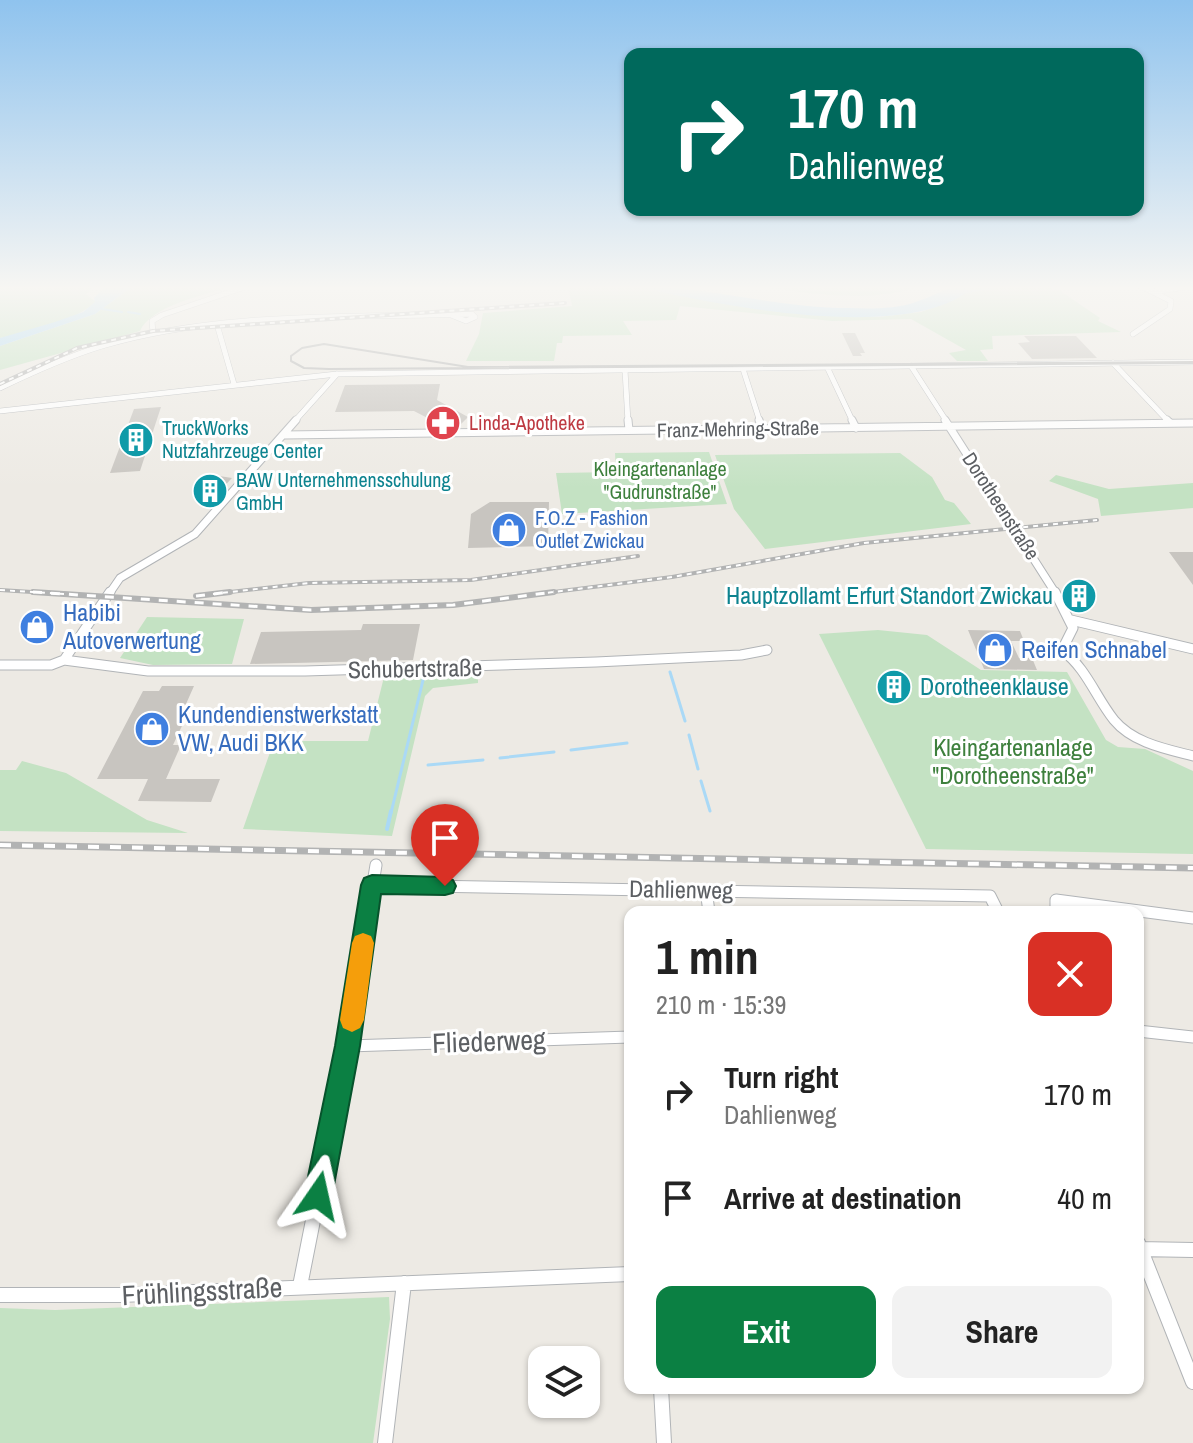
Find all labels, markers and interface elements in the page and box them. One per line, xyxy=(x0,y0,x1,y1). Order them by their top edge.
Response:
text: 170 m xyxy=(788,70,918,145)
icon: right xyxy=(656,80,760,184)
text: Dahlienweg xyxy=(788,142,944,190)
pharmacy icon: Linda-Apotheke xyxy=(424,404,462,442)
place label: Linda-Apotheke xyxy=(469,409,585,436)
place label: TruckWorks Nutzfahrzeuge Center xyxy=(162,414,323,464)
street label: Franz-Mehring-Straße xyxy=(657,414,819,443)
building icon: TruckWorks Nutzfahrzeuge Center xyxy=(117,421,155,459)
street label: Dorotheenstraße xyxy=(957,447,1046,565)
park label: Kleingartenanlage "Gudrunstraße" xyxy=(593,455,727,505)
place label: BAW Unternehmensschulung GmbH xyxy=(236,466,451,516)
building icon: BAW Unternehmensschulung GmbH xyxy=(191,472,229,510)
place label: F.O.Z - Fashion Outlet Zwickau xyxy=(535,504,648,554)
shop icon: F.O.Z - Fashion Outlet Zwickau xyxy=(490,511,528,549)
building icon: Hauptzollamt Erfurt Standort Zwickau xyxy=(1060,577,1098,615)
place label: Hauptzollamt Erfurt Standort Zwickau xyxy=(726,579,1053,611)
place label: Habibi Autoverwertung xyxy=(62,596,201,656)
shop icon: Habibi Autoverwertung xyxy=(18,608,56,646)
shop icon: Reifen Schnabel xyxy=(976,631,1014,669)
place label: Reifen Schnabel xyxy=(1021,633,1167,665)
street label: Schubertstraße xyxy=(347,651,483,685)
building icon: Dorotheenklause xyxy=(875,668,913,706)
place label: Dorotheenklause xyxy=(920,670,1069,702)
place label: Kundendienstwerkstatt VW, Audi BKK xyxy=(178,698,379,758)
shop icon: Kundendienstwerkstatt VW, Audi BKK xyxy=(133,710,171,748)
park label: Kleingartenanlage "Dorotheenstraße" xyxy=(932,731,1094,791)
pin xyxy=(411,804,479,886)
icon: arrive xyxy=(423,816,467,860)
street label: Dahlienweg xyxy=(629,872,733,906)
text: 1 min xyxy=(656,924,759,989)
button: close xyxy=(1028,932,1112,1016)
text: 210 m · 15:39 xyxy=(656,987,786,1022)
street label: Fliederweg xyxy=(432,1020,547,1062)
text: Turn right xyxy=(724,1057,838,1097)
icon: right xyxy=(656,1072,700,1116)
text: 170 m xyxy=(1044,1074,1112,1114)
text: Dahlienweg xyxy=(724,1097,837,1132)
position arrow xyxy=(276,1154,360,1238)
icon: arrive xyxy=(656,1176,700,1220)
text: Arrive at destination xyxy=(724,1178,962,1218)
text: 40 m xyxy=(1057,1178,1112,1218)
street label: Frühlingsstraße xyxy=(121,1268,283,1314)
button: Exit xyxy=(656,1286,876,1378)
button: Share xyxy=(892,1286,1112,1378)
map controls xyxy=(528,1346,600,1418)
button: layers xyxy=(528,1346,600,1418)

